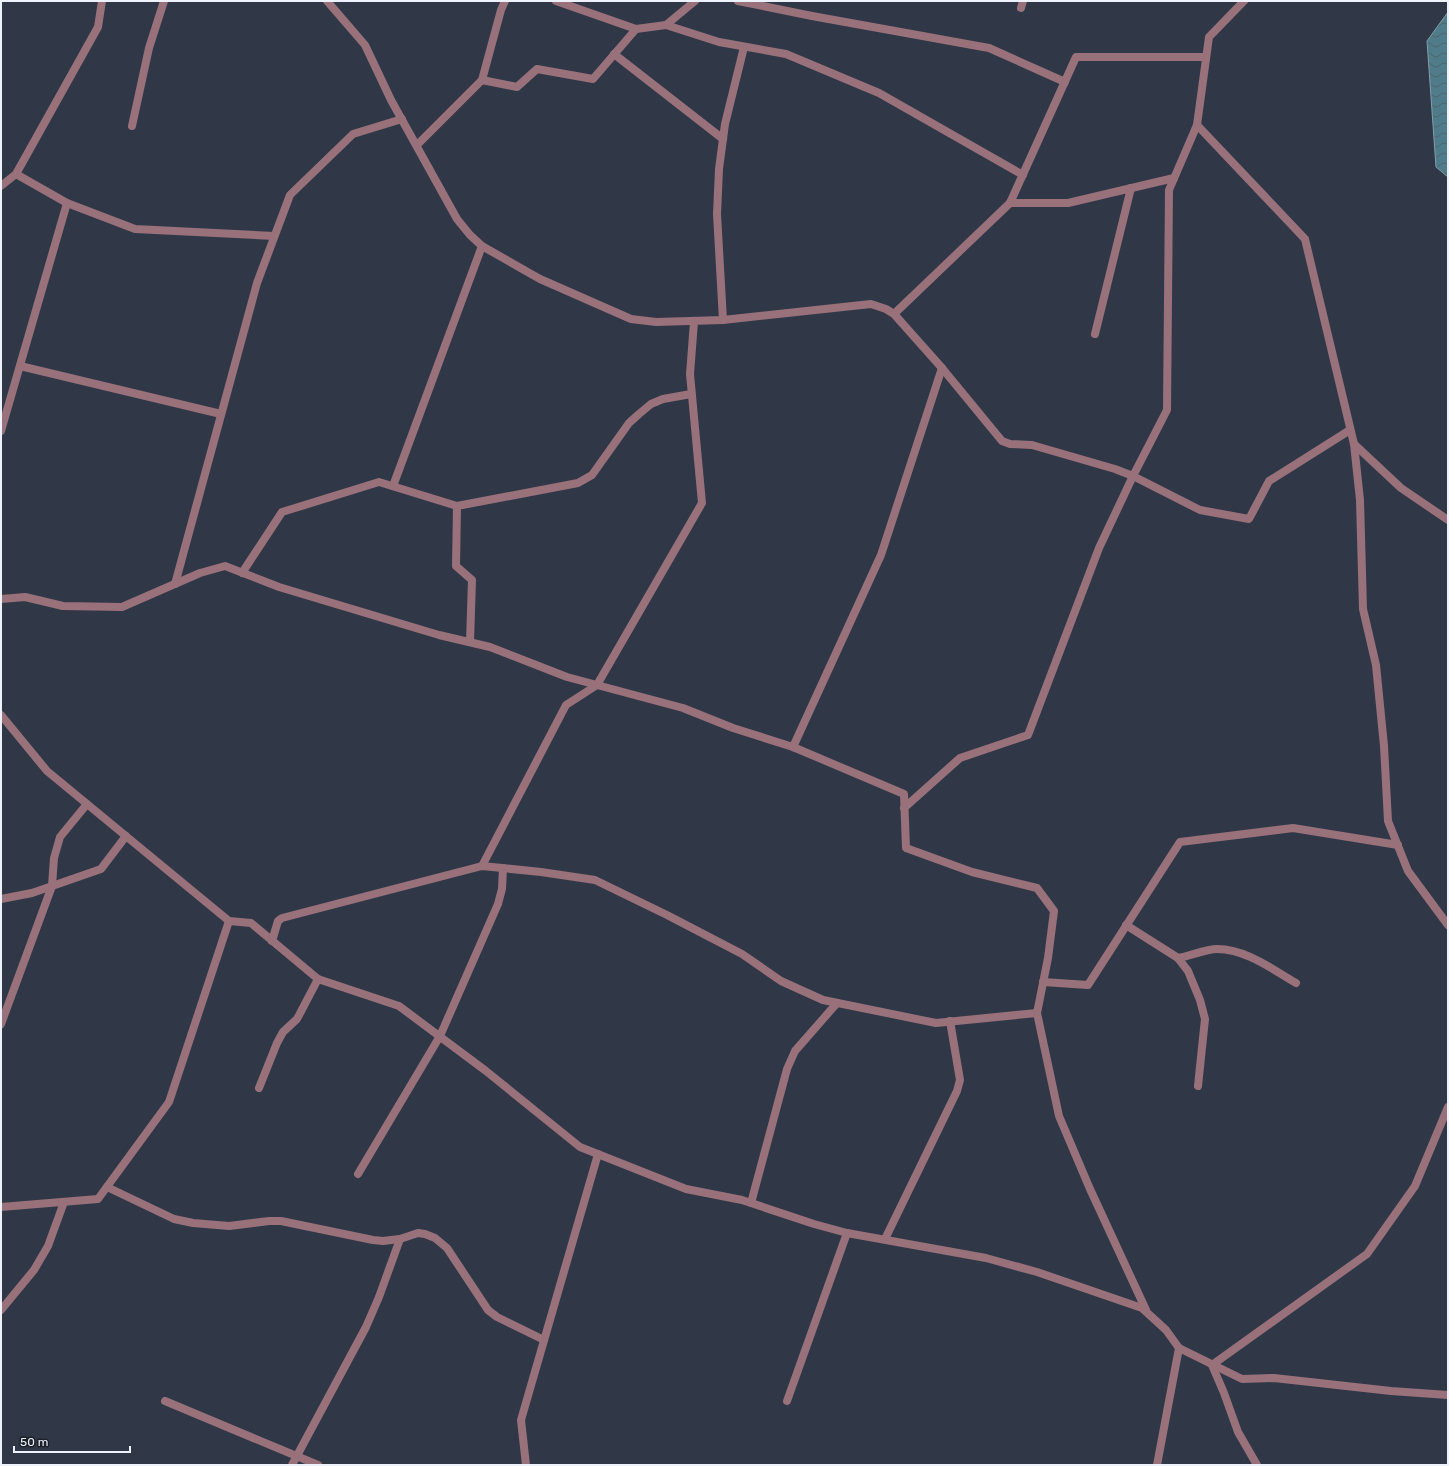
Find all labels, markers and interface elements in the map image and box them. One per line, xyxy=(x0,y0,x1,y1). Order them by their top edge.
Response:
scale bar xyxy=(14,1428,130,1454)
text: 50 m xyxy=(20,1435,48,1449)

